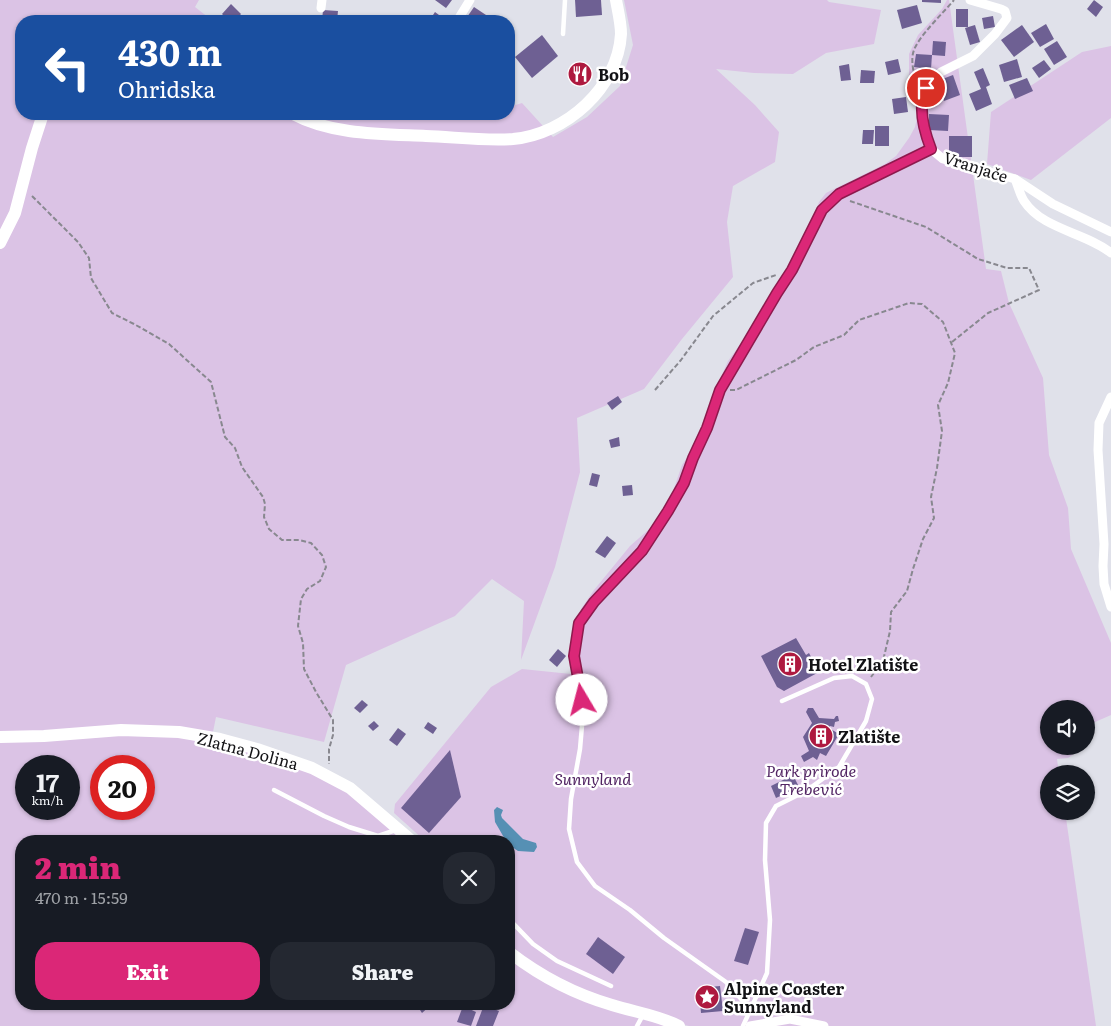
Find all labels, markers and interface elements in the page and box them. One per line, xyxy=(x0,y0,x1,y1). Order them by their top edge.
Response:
text: 430 m xyxy=(118,25,222,77)
icon: left xyxy=(35,35,100,100)
restaurant icon: Bob xyxy=(567,61,593,87)
place label: Bob xyxy=(598,62,629,86)
pin xyxy=(905,67,947,109)
text: Ohridska xyxy=(118,72,215,105)
icon: arrive xyxy=(912,74,940,102)
street label: Vranjače xyxy=(941,144,1011,188)
building icon: Hotel Zlatište xyxy=(777,651,803,677)
place label: Hotel Zlatište xyxy=(808,652,918,676)
position arrow xyxy=(555,673,607,725)
map controls xyxy=(1040,700,1095,820)
button: sound xyxy=(1040,700,1095,755)
building icon: Zlatište xyxy=(808,723,834,749)
place label: Zlatište xyxy=(838,724,900,748)
street label: Zlatna Dolina xyxy=(195,725,302,775)
speed limit sign: 20 xyxy=(90,755,155,820)
park label: Park prirode Trebević xyxy=(766,758,856,800)
text: 17 xyxy=(36,763,59,800)
button: layers xyxy=(1040,765,1095,820)
park label: Sunnyland xyxy=(555,766,632,790)
text: km/h xyxy=(32,791,63,809)
text: 2 min xyxy=(35,844,121,888)
button: close xyxy=(443,852,495,904)
text: 470 m · 15:59 xyxy=(35,885,128,909)
button: Exit xyxy=(35,942,260,1000)
button: Share xyxy=(270,942,495,1000)
place label: Alpine Coaster Sunnyland xyxy=(724,976,845,1018)
place icon: Alpine Coaster Sunnyland xyxy=(694,984,720,1010)

